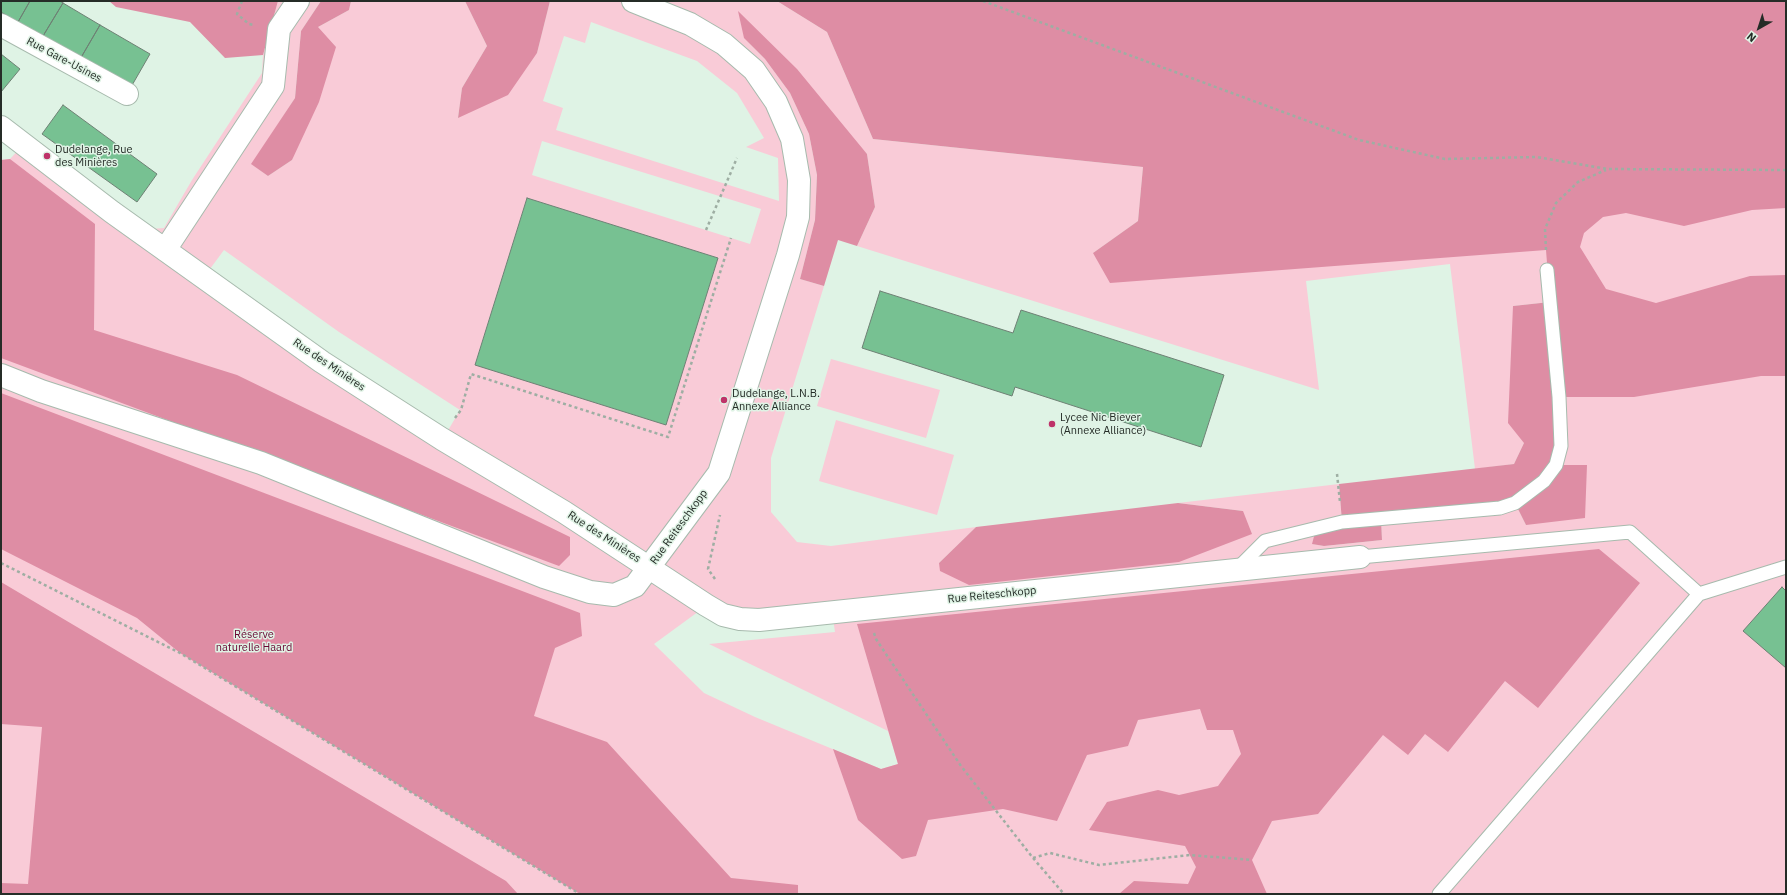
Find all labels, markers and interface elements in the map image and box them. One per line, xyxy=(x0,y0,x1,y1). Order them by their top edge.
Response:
north arrow xyxy=(1739,8,1779,48)
text: N xyxy=(1744,29,1759,45)
street label: Rue Gare-Usines xyxy=(24,35,104,85)
place label: Dudelange, Rue des Minières xyxy=(55,143,133,169)
marker: Dudelange, Rue des Minières xyxy=(42,151,52,161)
street label: Rue des Minières xyxy=(290,336,368,394)
place label: Dudelange, L.N.B. Annexe Alliance xyxy=(732,387,820,413)
marker: Dudelange, L.N.B. Annexe Alliance xyxy=(719,395,729,405)
place label: Lycee Nic Biever (Annexe Alliance) xyxy=(1060,411,1146,437)
marker: Lycee Nic Biever (Annexe Alliance) xyxy=(1047,419,1057,429)
street label: Rue Reiteschkopp xyxy=(647,487,711,567)
street label: Rue des Minières xyxy=(565,508,643,566)
street label: Rue Reiteschkopp xyxy=(947,584,1037,606)
park label: Réserve naturelle Haard xyxy=(216,628,292,654)

